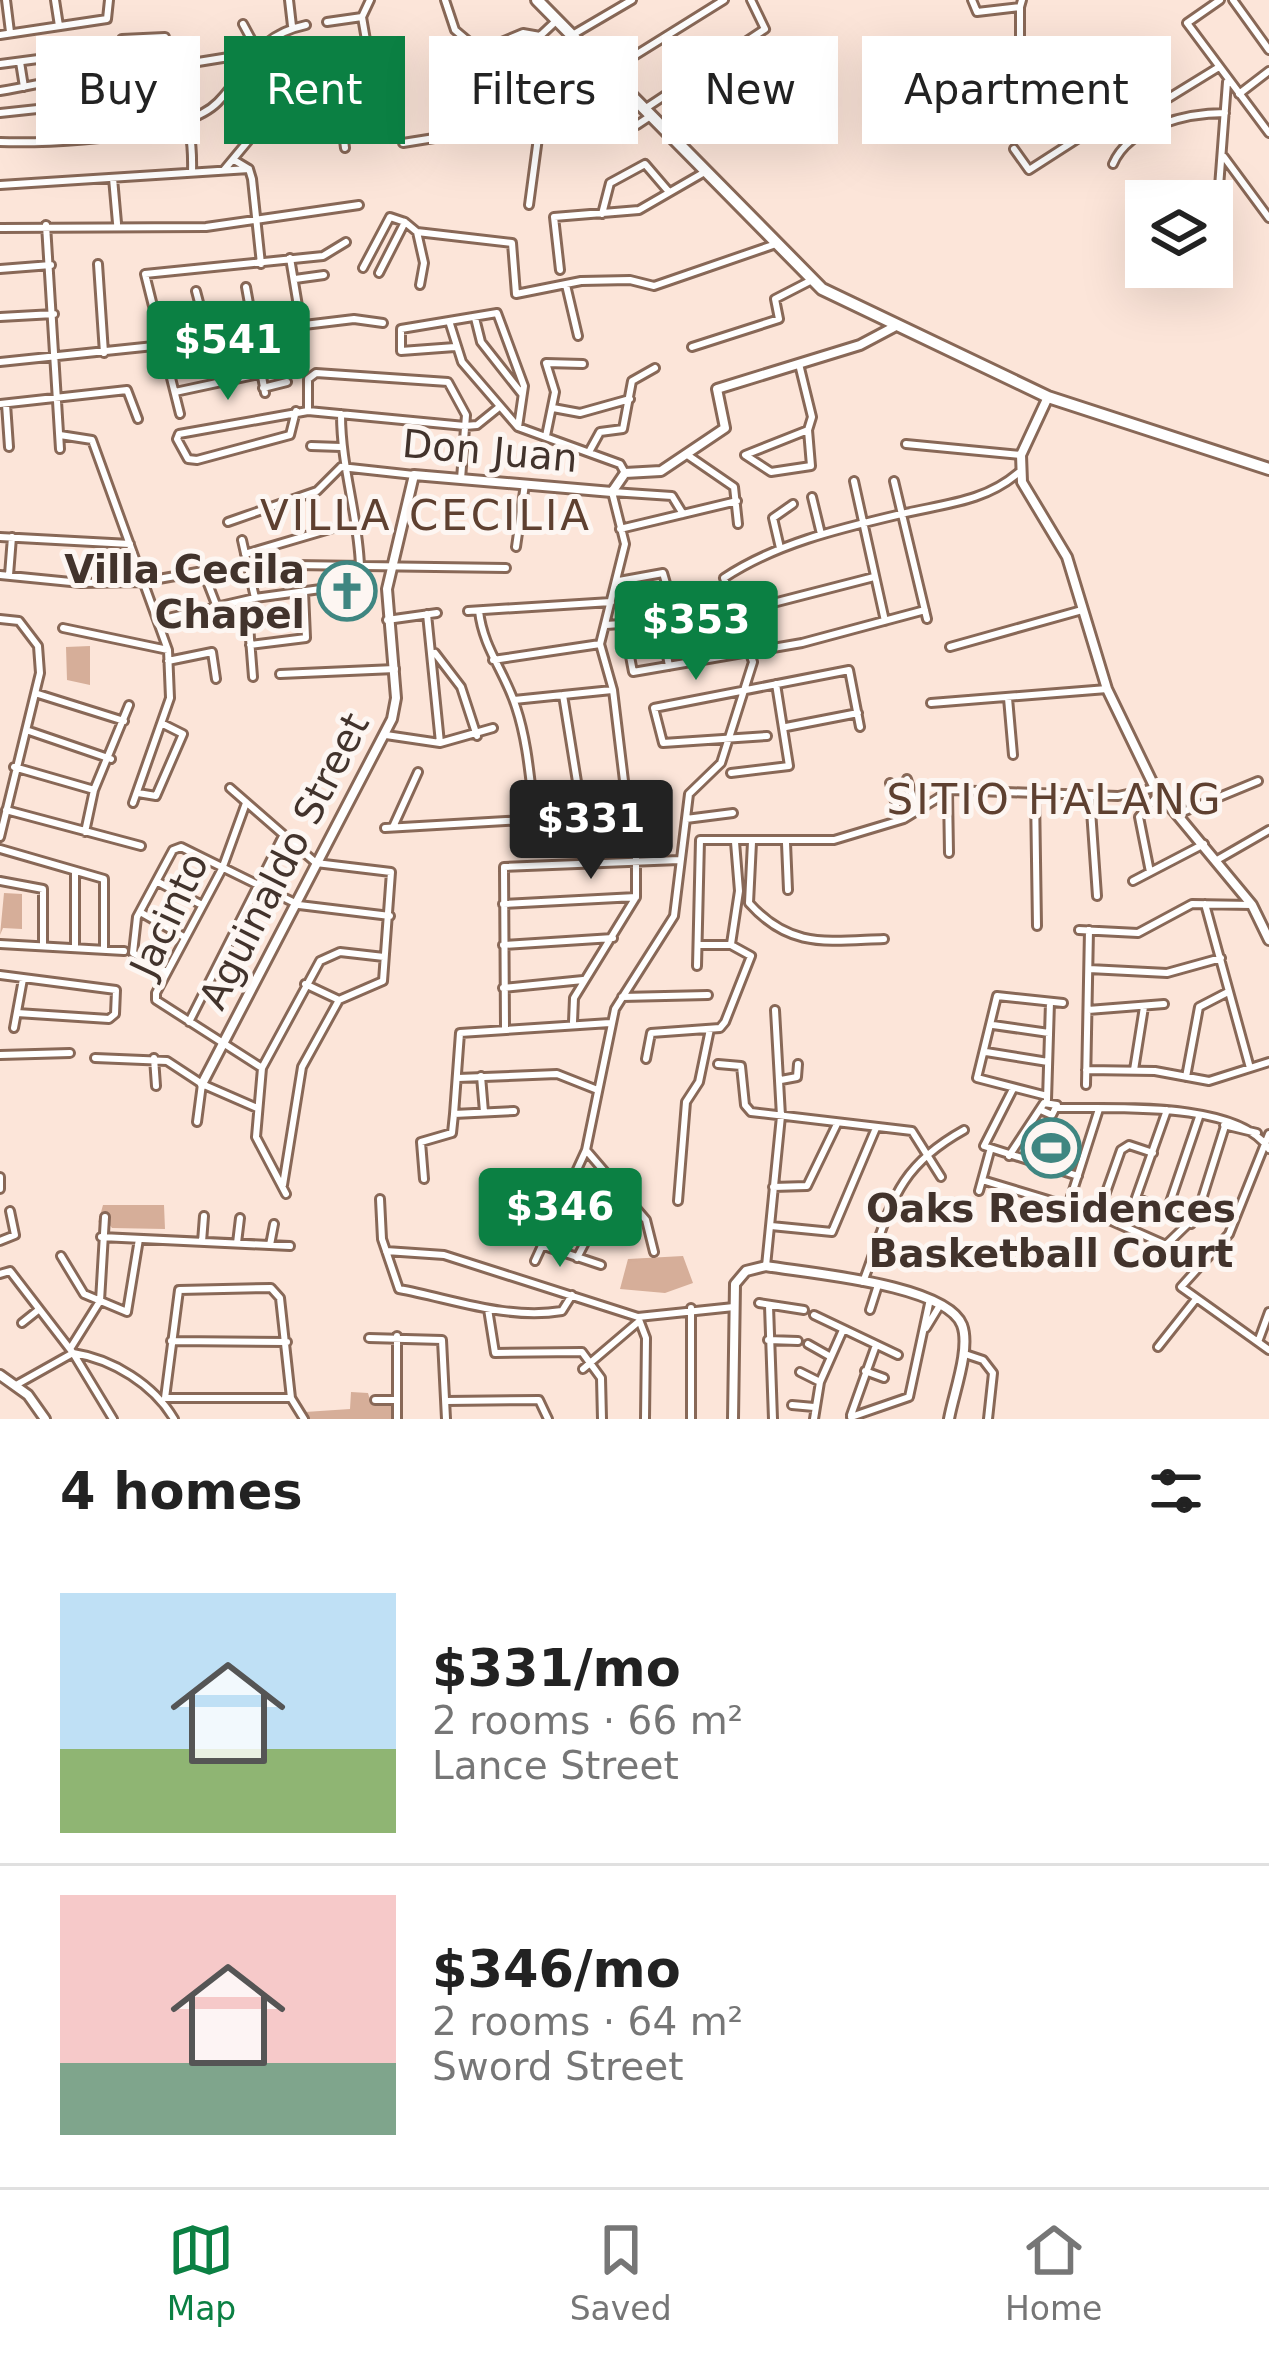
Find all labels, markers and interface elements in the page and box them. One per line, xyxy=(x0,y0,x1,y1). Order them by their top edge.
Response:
chip: Buy xyxy=(36,36,200,144)
chip: Rent xyxy=(224,36,405,144)
chip: Filters xyxy=(429,36,638,144)
chip: New xyxy=(662,36,838,144)
chip: Apartment xyxy=(862,36,1171,144)
map controls xyxy=(1125,180,1233,288)
button: layers xyxy=(1125,180,1233,288)
pin: $541 xyxy=(157,301,299,403)
text: $541 xyxy=(174,317,282,362)
street label: Don Juan xyxy=(400,421,580,481)
district label: VILLA CECILIA xyxy=(260,491,592,540)
place label: Villa Cecila Chapel xyxy=(64,547,305,637)
church icon: Villa Cecila Chapel xyxy=(316,560,378,622)
pin: $353 xyxy=(625,581,767,683)
text: $353 xyxy=(642,597,750,642)
street label: Aguinaldo Street xyxy=(190,706,378,1016)
district label: SITIO HALANG xyxy=(887,775,1223,824)
pin: $331 xyxy=(520,780,662,882)
text: $331 xyxy=(537,796,645,841)
street label: Jacinto xyxy=(120,846,217,987)
sports icon: Oaks Residences Basketball Court xyxy=(1020,1117,1082,1179)
pin: $346 xyxy=(489,1168,631,1270)
text: $346 xyxy=(506,1184,614,1229)
place label: Oaks Residences Basketball Court xyxy=(866,1186,1236,1276)
icon: filters xyxy=(1143,1458,1209,1524)
text: 4 homes xyxy=(60,1462,303,1521)
text: $331/mo xyxy=(432,1639,681,1698)
icon: home xyxy=(156,1641,300,1785)
text: 2 rooms · 66 m² xyxy=(432,1698,743,1743)
text: Lance Street xyxy=(432,1743,679,1788)
text: $346/mo xyxy=(432,1940,681,1999)
icon: home xyxy=(156,1943,300,2087)
text: 2 rooms · 64 m² xyxy=(432,1999,743,2044)
text: Sword Street xyxy=(432,2044,684,2089)
tab: Map xyxy=(167,2217,236,2328)
tab: Saved xyxy=(570,2217,672,2328)
tab: Home xyxy=(1005,2217,1102,2328)

